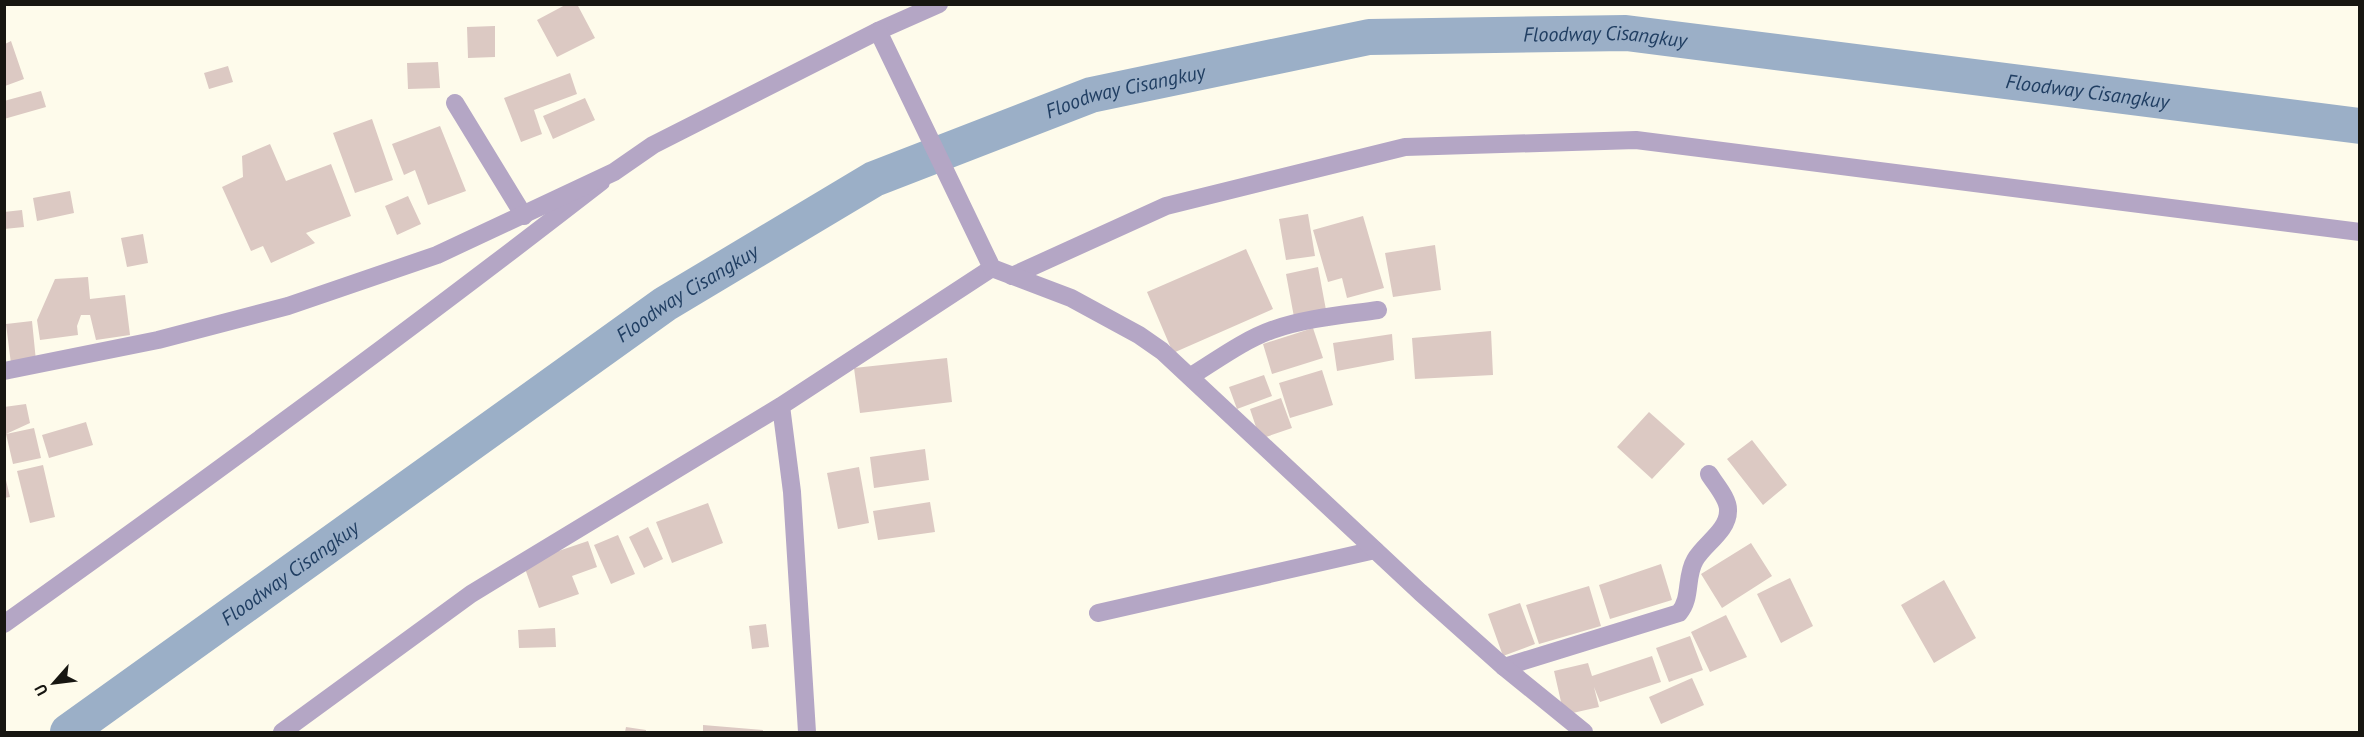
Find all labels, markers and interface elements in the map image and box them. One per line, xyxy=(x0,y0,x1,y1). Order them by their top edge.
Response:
water label: Floodway Cisangkuy xyxy=(1523,20,1690,54)
water label: Floodway Cisangkuy xyxy=(1042,58,1209,124)
water label: Floodway Cisangkuy xyxy=(2004,68,2172,115)
water label: Floodway Cisangkuy xyxy=(611,238,764,348)
water label: Floodway Cisangkuy xyxy=(216,514,365,631)
north arrow xyxy=(24,653,84,713)
text: U xyxy=(30,681,52,699)

